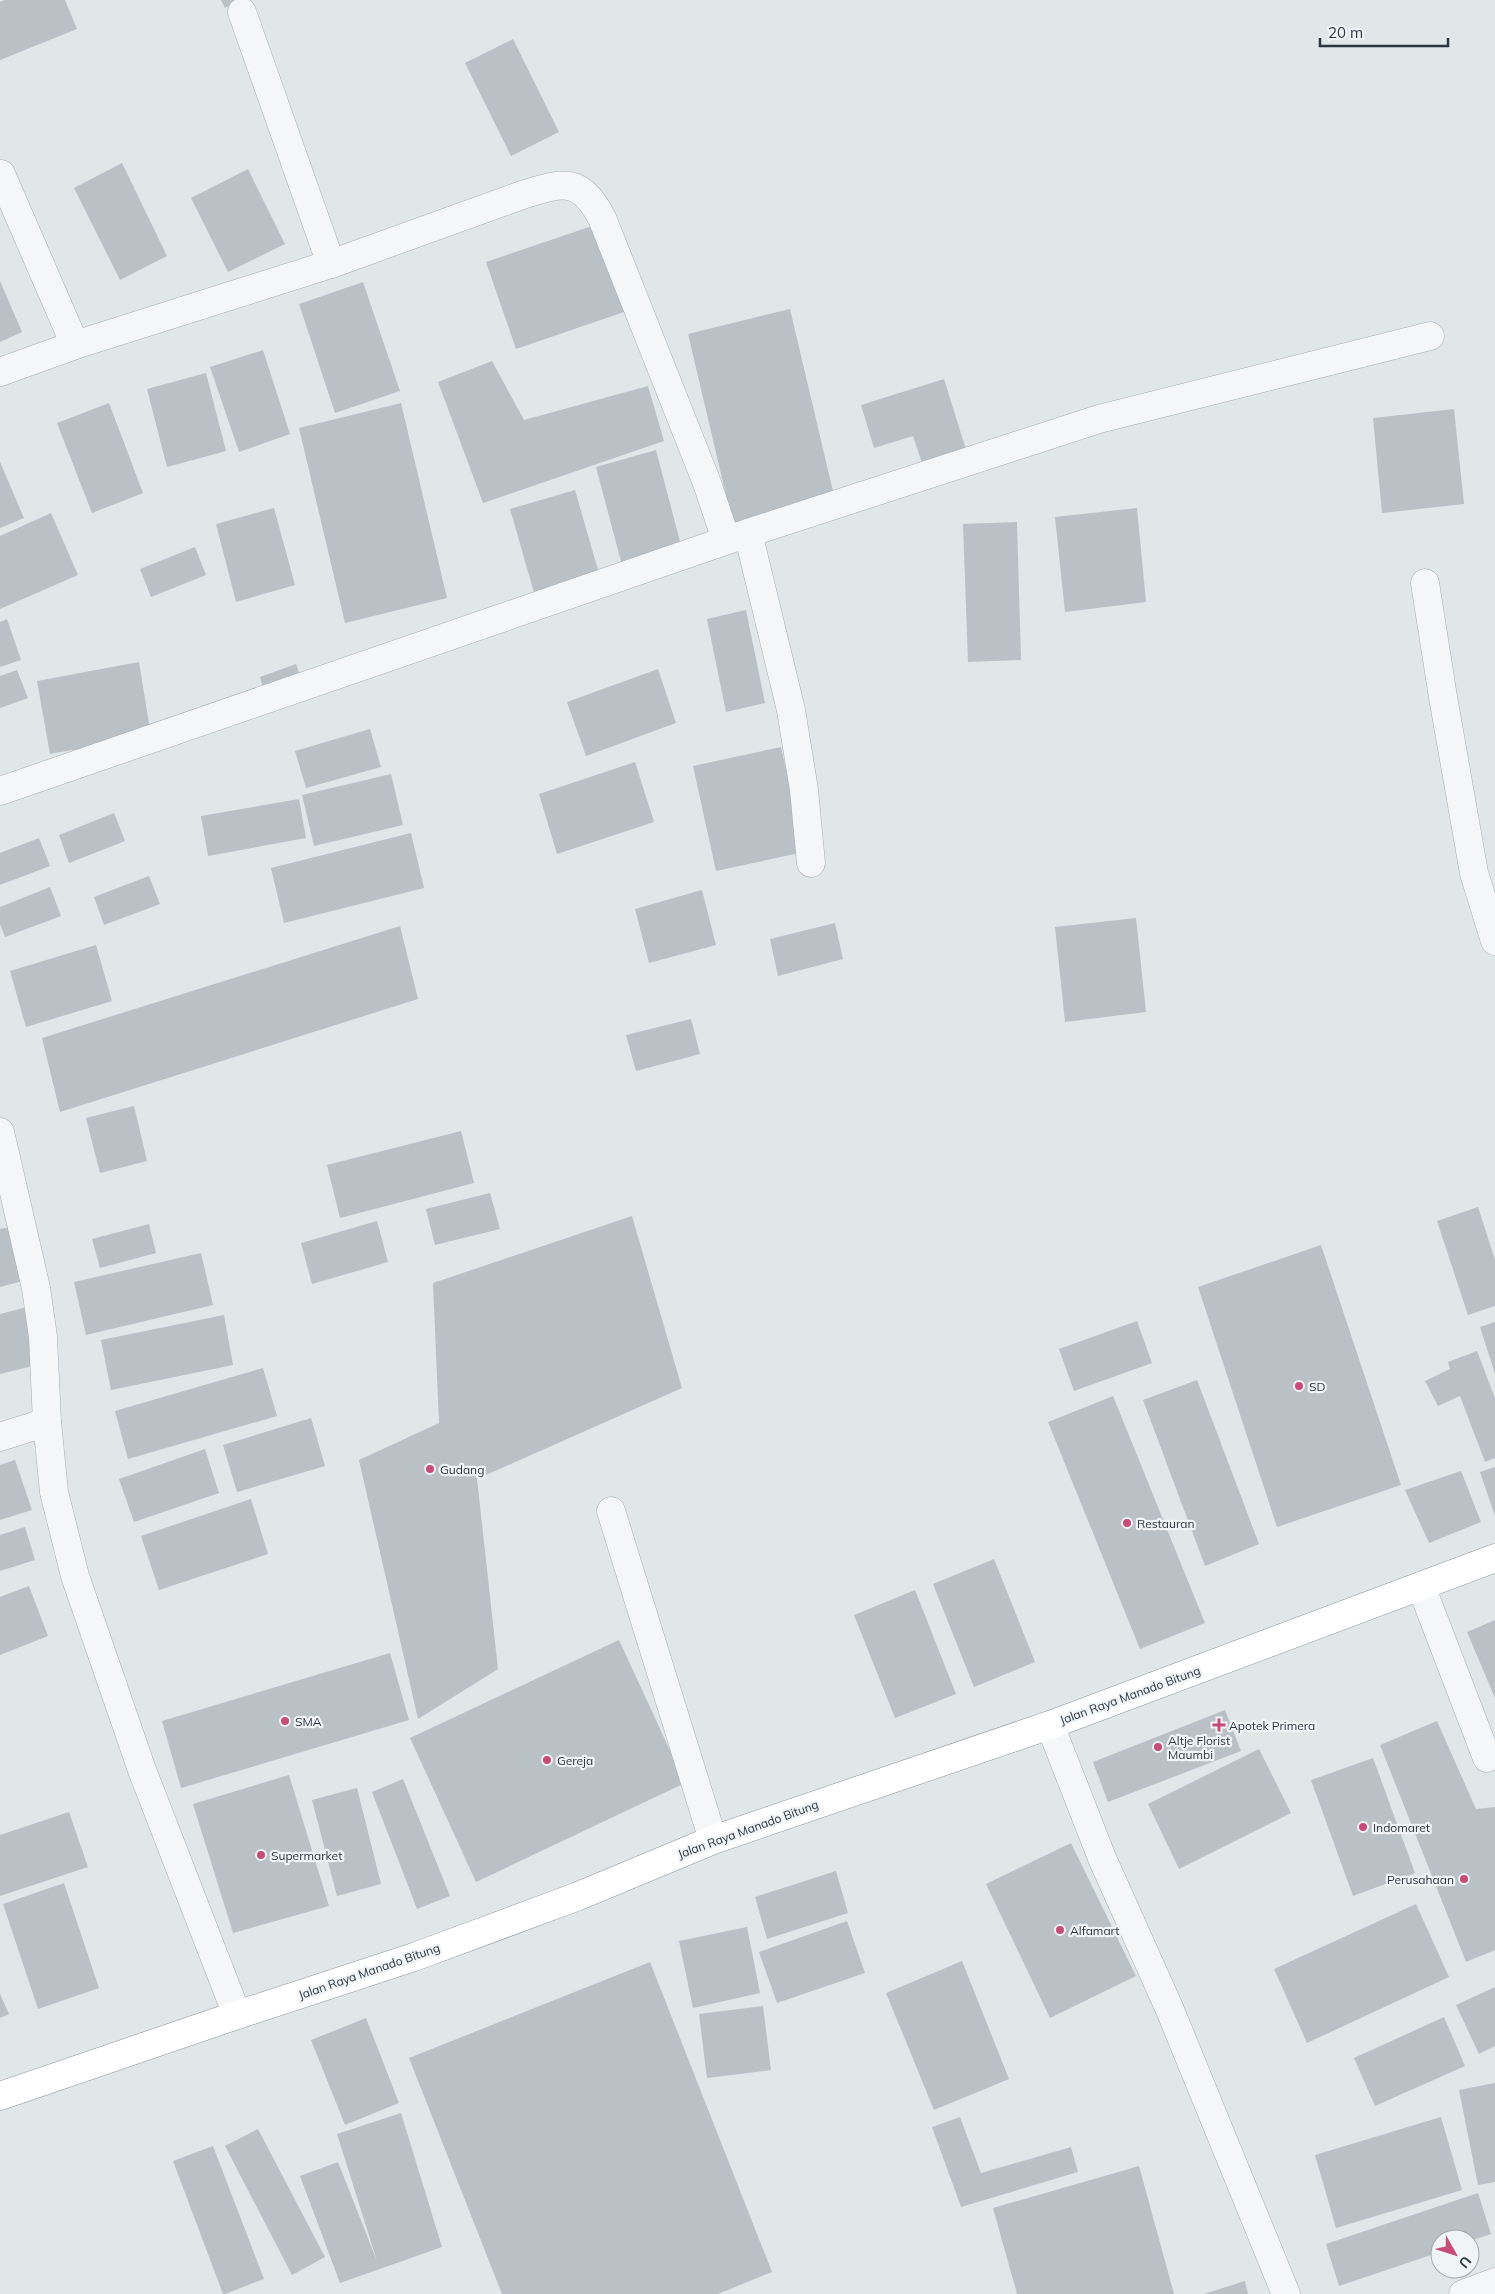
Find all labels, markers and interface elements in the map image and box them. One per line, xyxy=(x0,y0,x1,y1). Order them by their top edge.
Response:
scale bar xyxy=(1320,15,1448,47)
text: 20 m xyxy=(1328,23,1363,42)
place label: SD xyxy=(1309,1379,1325,1394)
marker: SD xyxy=(1293,1380,1305,1392)
place label: Gudang xyxy=(440,1462,484,1477)
marker: Gudang xyxy=(424,1463,436,1475)
place label: Restauran xyxy=(1137,1516,1194,1531)
marker: Restauran xyxy=(1121,1517,1133,1529)
street label: Jalan Raya Manado Bitung xyxy=(1058,1663,1202,1727)
place label: SMA xyxy=(295,1714,322,1729)
marker: SMA xyxy=(279,1715,291,1727)
place label: Apotek Primera xyxy=(1229,1718,1315,1733)
marker: Apotek Primera xyxy=(1213,1719,1225,1731)
place label: Altje Florist Maumbi xyxy=(1168,1733,1230,1762)
marker: Altje Florist Maumbi xyxy=(1152,1741,1164,1753)
place label: Gereja xyxy=(557,1753,593,1768)
marker: Gereja xyxy=(541,1754,553,1766)
street label: Jalan Raya Manado Bitung xyxy=(676,1797,820,1861)
place label: Indomaret xyxy=(1373,1820,1430,1835)
marker: Indomaret xyxy=(1357,1821,1369,1833)
place label: Supermarket xyxy=(271,1848,342,1863)
marker: Supermarket xyxy=(255,1849,267,1861)
place label: Perusahaan xyxy=(1387,1872,1454,1887)
marker: Perusahaan xyxy=(1458,1873,1470,1885)
place label: Alfamart xyxy=(1070,1923,1119,1938)
marker: Alfamart xyxy=(1054,1924,1066,1936)
street label: Jalan Raya Manado Bitung xyxy=(296,1940,442,2002)
north arrow xyxy=(1430,2229,1480,2279)
text: U xyxy=(1455,2252,1475,2272)

